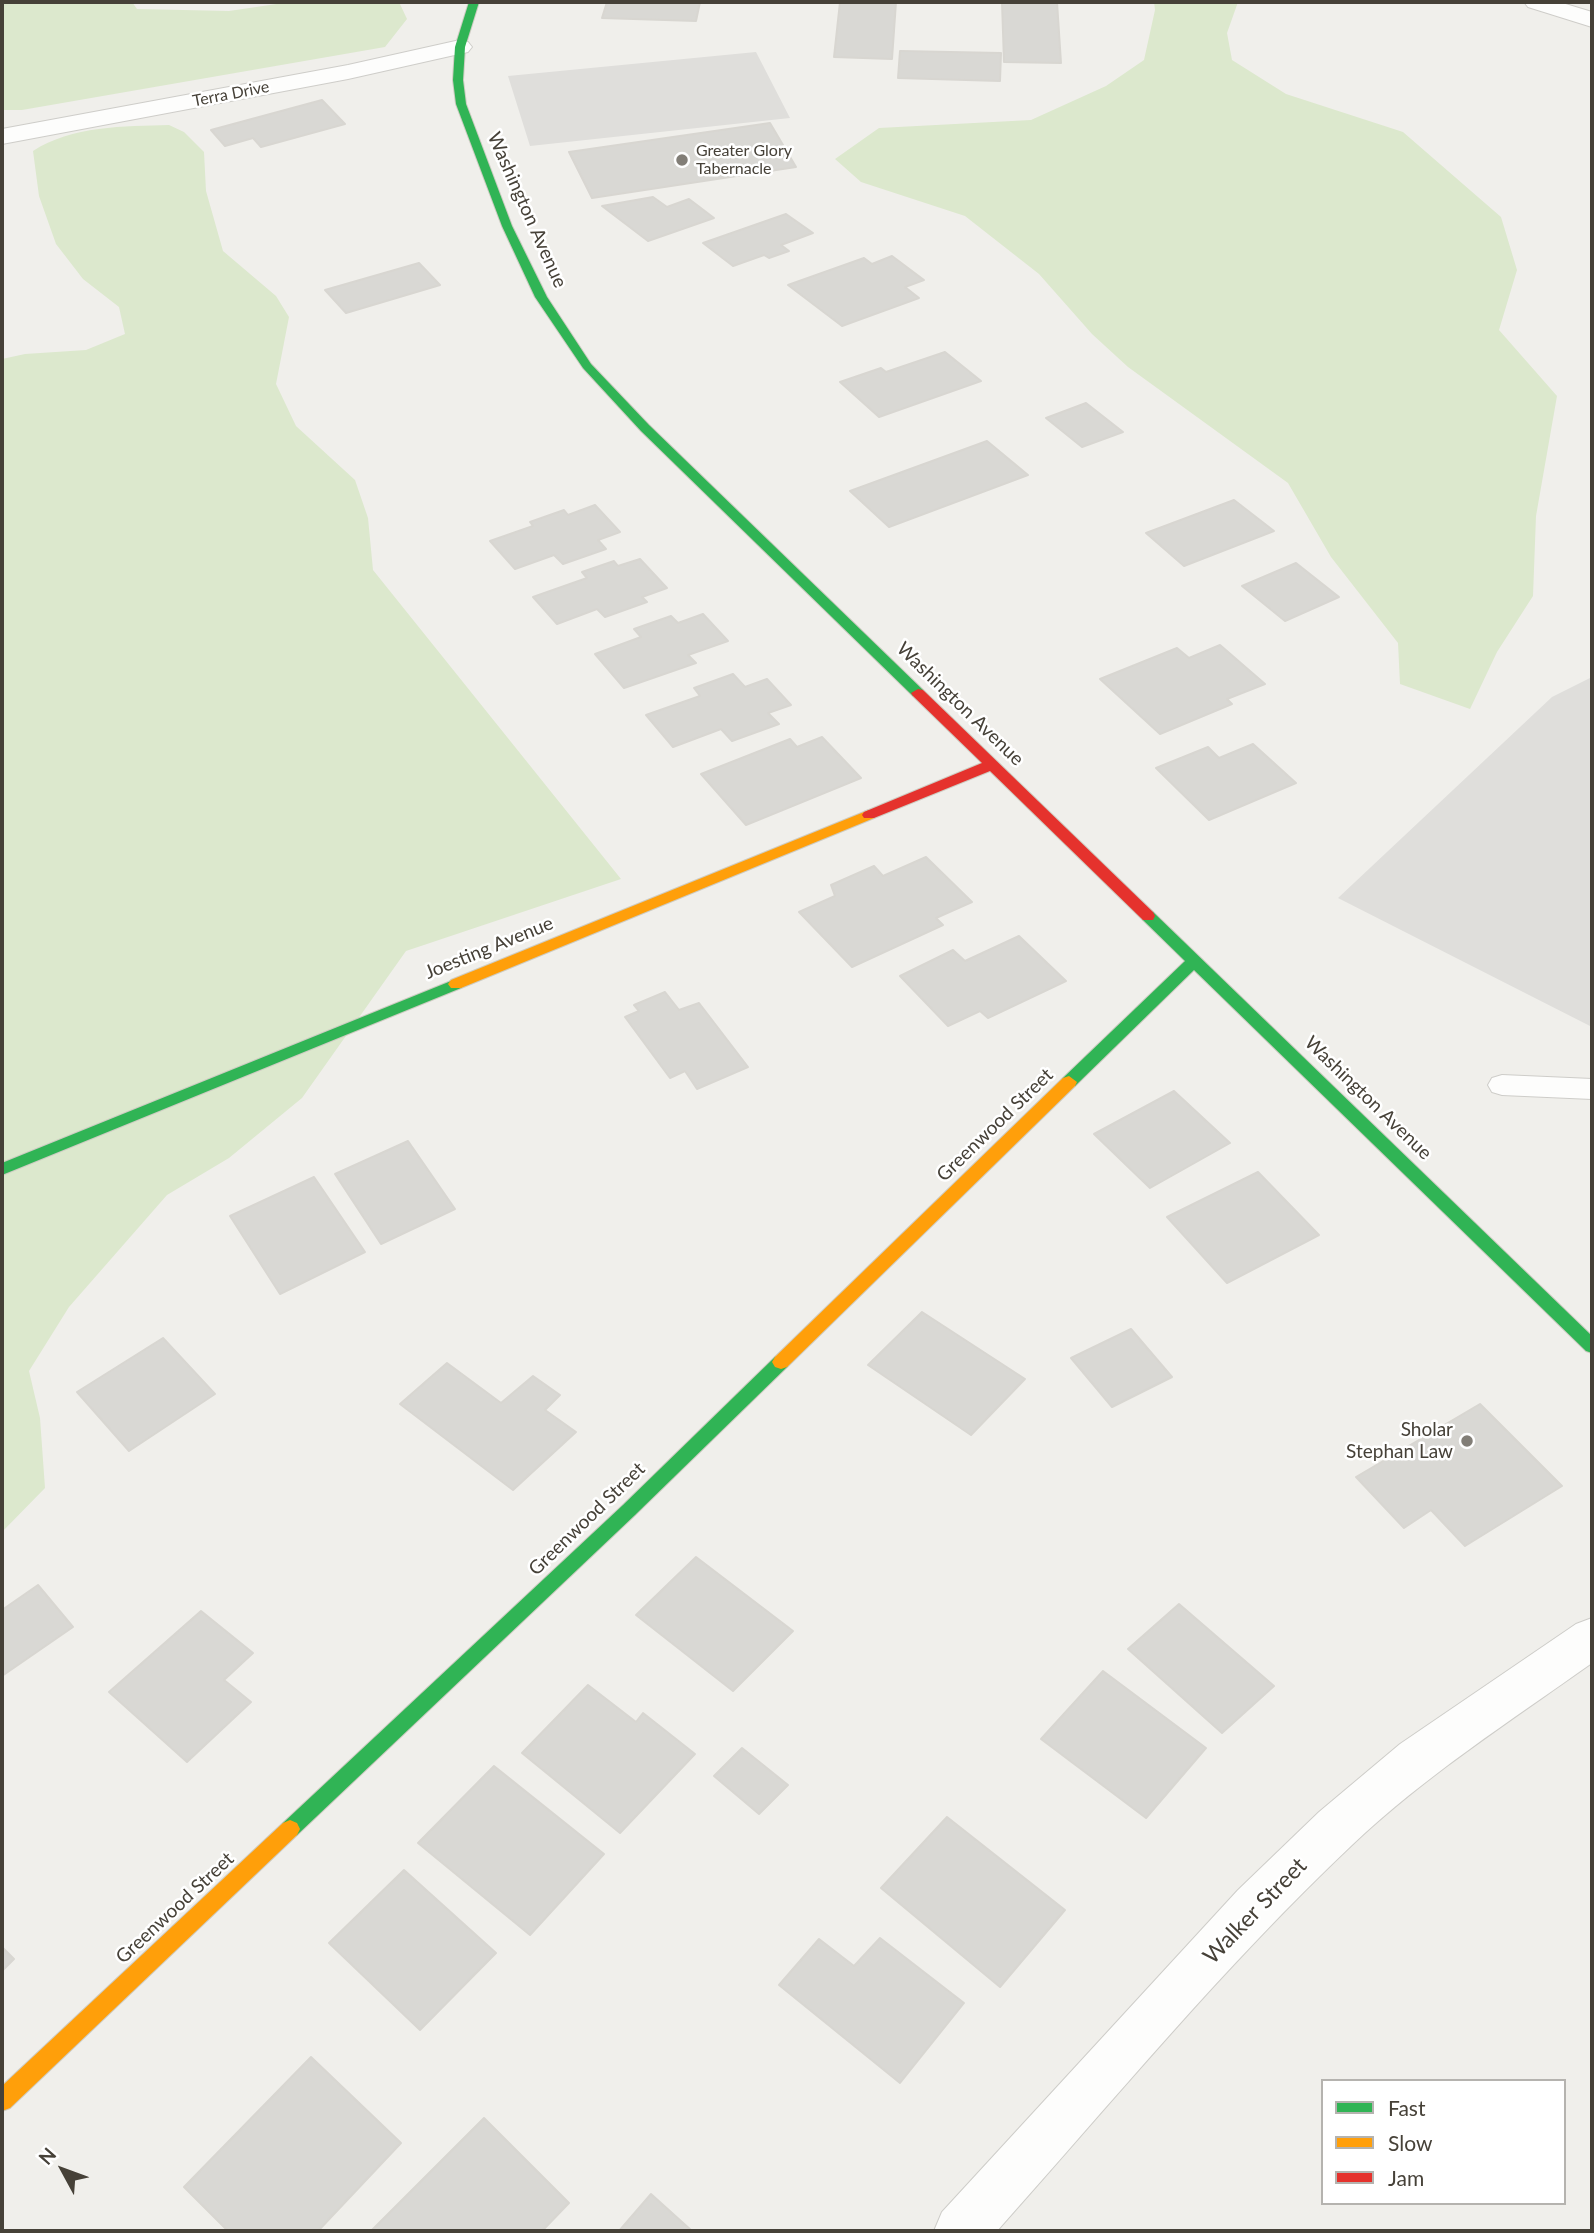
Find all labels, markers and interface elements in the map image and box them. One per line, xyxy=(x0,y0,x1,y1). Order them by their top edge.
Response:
street label: Terra Drive xyxy=(191,77,271,111)
street label: Washington Avenue xyxy=(482,129,572,291)
place label: Greater Glory Tabernacle xyxy=(696,141,792,179)
marker: Greater Glory Tabernacle xyxy=(674,152,690,168)
street label: Washington Avenue xyxy=(892,638,1028,770)
street label: Joesting Avenue xyxy=(421,912,557,984)
street label: Washington Avenue xyxy=(1300,1032,1436,1164)
street label: Greenwood Street xyxy=(932,1064,1058,1186)
place label: Sholar Stephan Law xyxy=(1346,1419,1453,1463)
marker: Sholar Stephan Law xyxy=(1459,1433,1475,1449)
street label: Greenwood Street xyxy=(524,1458,650,1580)
street label: Greenwood Street xyxy=(111,1848,239,1968)
street label: Walker Street xyxy=(1197,1852,1313,1970)
legend xyxy=(1321,2079,1566,2205)
text: Fast xyxy=(1388,2095,1425,2120)
text: Slow xyxy=(1388,2130,1432,2155)
north arrow xyxy=(28,2135,98,2205)
text: N xyxy=(33,2143,60,2169)
text: Jam xyxy=(1388,2165,1424,2190)

